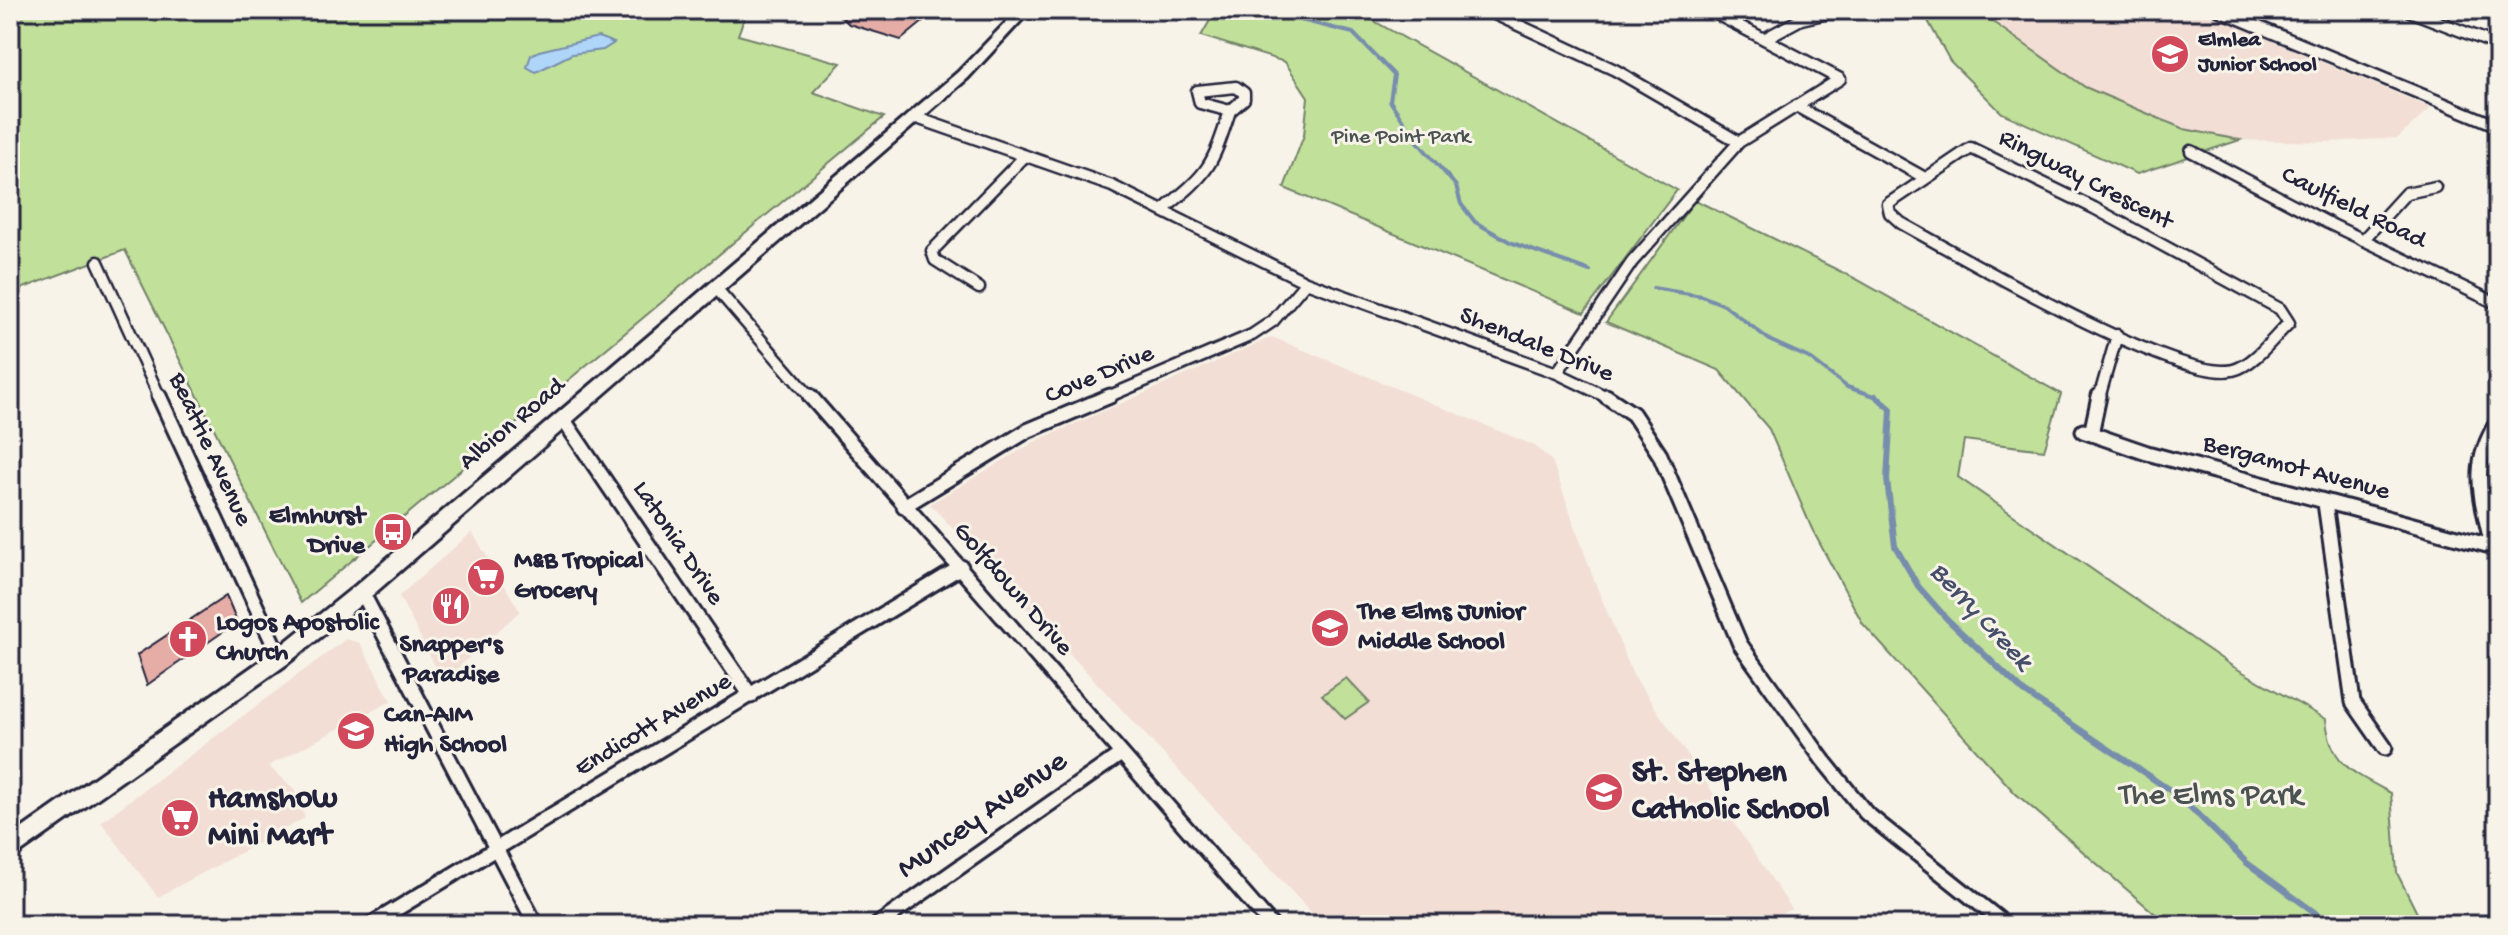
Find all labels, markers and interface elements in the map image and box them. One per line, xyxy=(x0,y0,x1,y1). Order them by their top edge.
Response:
place label: Elmlea Junior School xyxy=(2197,28,2317,79)
school or university icon: Elmlea Junior School xyxy=(2149,33,2191,75)
street label: Ringway Crescent xyxy=(1993,124,2179,239)
park label: Pine Point Park xyxy=(1331,125,1473,151)
street label: Caulfield Road xyxy=(2275,161,2432,258)
street label: Shendale Drive xyxy=(1454,301,1618,391)
street label: Cove Drive xyxy=(1041,339,1160,413)
street label: Beattie Avenue xyxy=(159,367,258,532)
street label: Albion Road xyxy=(454,370,574,478)
street label: Bergamot Avenue xyxy=(2198,429,2393,509)
street label: Latonia Drive xyxy=(624,476,730,613)
place label: Elmhurst Drive xyxy=(269,502,367,563)
bus stop icon: Elmhurst Drive xyxy=(372,511,414,553)
street label: Golfdown Drive xyxy=(945,517,1079,664)
place label: M&B Tropical Grocery xyxy=(514,547,644,608)
supermarket icon: M&B Tropical Grocery xyxy=(465,556,507,598)
water label: Berry Creek xyxy=(1922,556,2040,680)
restaurant icon: Snapper's Paradise xyxy=(430,585,472,627)
place label: The Elms Junior Middle School xyxy=(1356,598,1527,659)
school or university icon: The Elms Junior Middle School xyxy=(1309,607,1351,649)
place label: Logos Apostolic Church xyxy=(216,609,381,670)
church icon: Logos Apostolic Church xyxy=(167,618,209,660)
place label: Snapper's Paradise xyxy=(399,631,504,692)
street label: Endicott Avenue xyxy=(570,667,738,785)
place label: Can-AIM High School xyxy=(384,701,507,762)
school or university icon: Can-AIM High School xyxy=(335,710,377,752)
street label: Muncey Avenue xyxy=(890,743,1076,889)
place label: St. Stephen Catholic School xyxy=(1632,755,1830,830)
school or university icon: St. Stephen Catholic School xyxy=(1583,771,1625,813)
park label: The Elms Park xyxy=(2117,778,2306,816)
place label: Hamshow Mini Mart xyxy=(208,781,338,856)
supermarket icon: Hamshow Mini Mart xyxy=(159,797,201,839)

